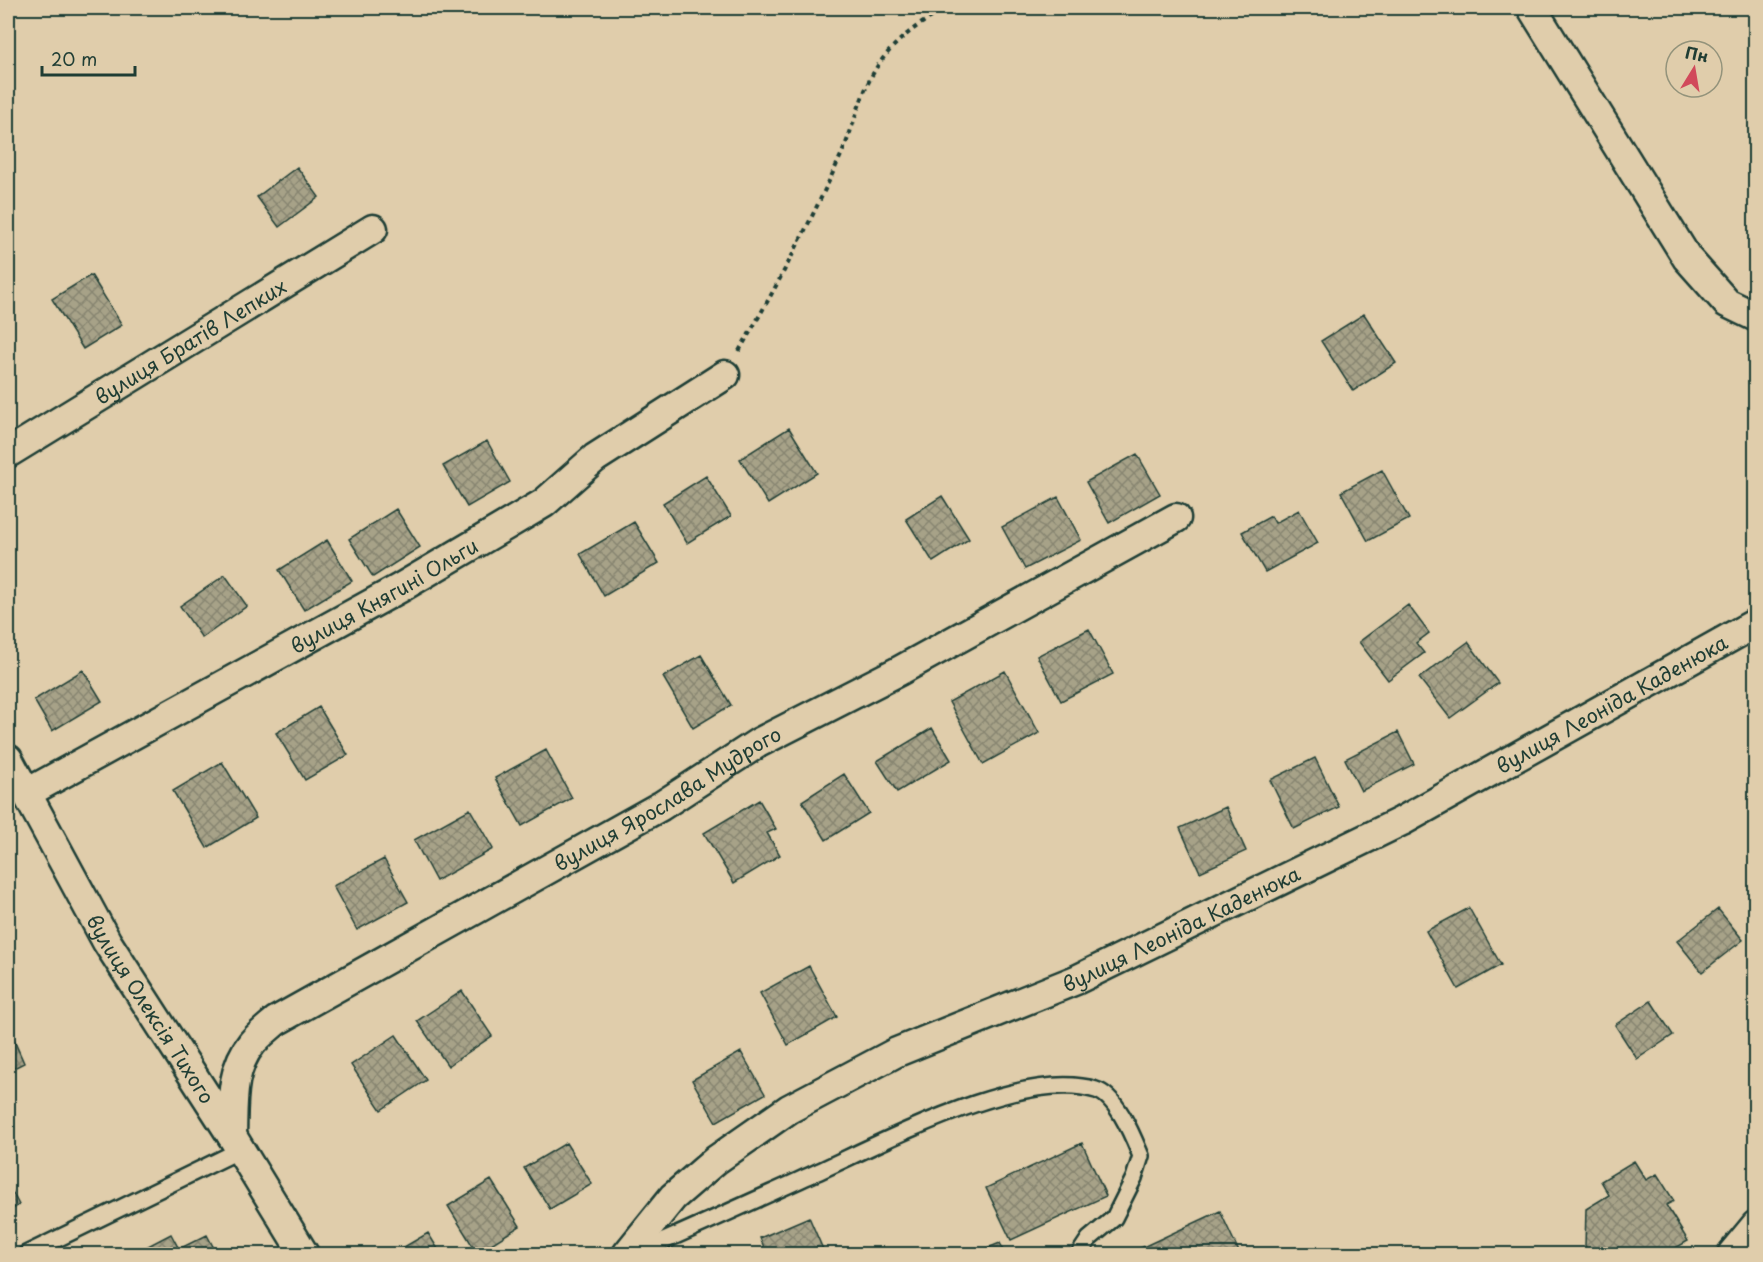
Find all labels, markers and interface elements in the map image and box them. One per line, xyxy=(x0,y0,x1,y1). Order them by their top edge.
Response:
scale bar xyxy=(42,39,135,77)
north arrow xyxy=(1664,39,1724,99)
text: Пн xyxy=(1683,39,1711,67)
text: 20 m xyxy=(51,45,97,72)
street label: вулиця Братів Лепких xyxy=(89,271,292,411)
street label: вулиця Княгині Ольги xyxy=(285,530,483,661)
street label: вулиця Леоніда Каденюка xyxy=(1490,627,1733,781)
street label: вулиця Ярослава Мудрого xyxy=(548,719,786,878)
street label: вулиця Леоніда Каденюка xyxy=(1058,858,1306,999)
street label: вулиця Олексія Тихого xyxy=(80,909,222,1109)

